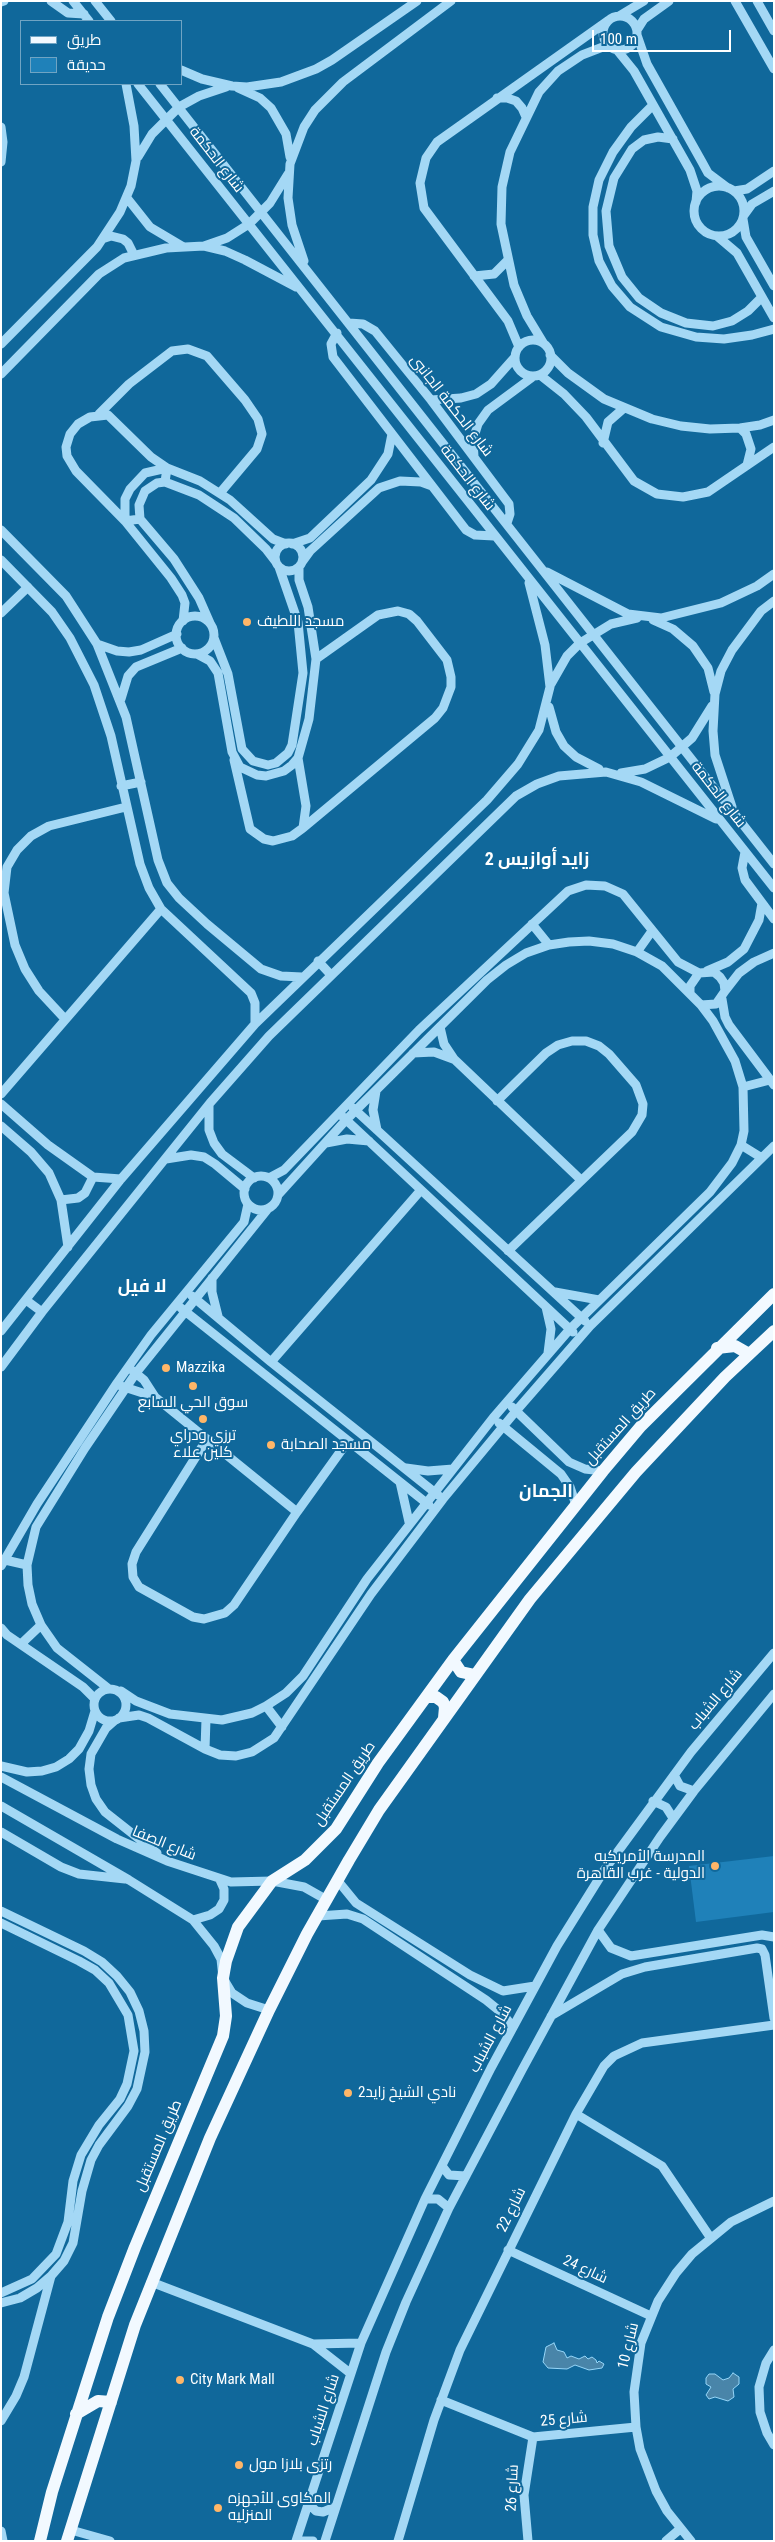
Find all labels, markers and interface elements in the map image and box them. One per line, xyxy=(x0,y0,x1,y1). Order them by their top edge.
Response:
legend xyxy=(20,20,182,85)
scale bar xyxy=(595,20,734,52)
text: 100 m xyxy=(600,30,637,48)
text: طريق xyxy=(67,31,101,49)
text: حديقة xyxy=(67,56,106,74)
street label: شارع الحكمة xyxy=(185,124,247,196)
street label: شارع الحكمة الجانبى xyxy=(406,352,496,460)
street label: شارع الحكمة xyxy=(436,442,498,514)
place label: مسجد اللطيف xyxy=(257,613,344,631)
marker: مسجد اللطيف xyxy=(241,616,253,628)
street label: شارع الحكمة xyxy=(687,759,749,831)
district label: زايد أوازيس 2 xyxy=(485,849,589,871)
district label: لا فيل xyxy=(118,1276,166,1298)
place label: Mazzika xyxy=(176,1359,225,1377)
marker: Mazzika xyxy=(160,1362,172,1374)
marker: سوق الحي السابع xyxy=(187,1380,199,1392)
street label: طريق المستقبل xyxy=(582,1385,660,1469)
place label: سوق الحي السابع xyxy=(138,1394,248,1412)
marker: ترزي ودراي كلين علاء xyxy=(197,1413,209,1425)
place label: ترزي ودراي كلين علاء xyxy=(170,1427,236,1462)
place label: مسجد الصحابة xyxy=(281,1436,371,1454)
marker: مسجد الصحابة xyxy=(265,1439,277,1451)
district label: الجمان xyxy=(519,1481,573,1503)
street label: شارع الشباب xyxy=(685,1666,747,1734)
street label: طريق المستقبل xyxy=(310,1738,380,1830)
street label: شارع الصفا xyxy=(129,1823,199,1865)
place label: المدرسة الأمريكيه الدولية - غرب القاهرة xyxy=(577,1848,705,1883)
marker: المدرسة الأمريكيه الدولية - غرب القاهرة xyxy=(709,1860,721,1872)
street label: شارع الشباب xyxy=(466,2002,516,2076)
place label: نادي الشيخ زايد2 xyxy=(358,2084,456,2102)
marker: نادي الشيخ زايد2 xyxy=(342,2087,354,2099)
street label: طريق المستقبل xyxy=(132,2097,186,2195)
street label: شارع 22 xyxy=(494,2185,530,2235)
street label: شارع 24 xyxy=(560,2252,610,2288)
street label: شارع 10 xyxy=(615,2321,643,2371)
place label: City Mark Mall xyxy=(190,2371,275,2389)
street label: شارع الشباب xyxy=(304,2372,344,2448)
marker: City Mark Mall xyxy=(174,2374,186,2386)
street label: شارع 25 xyxy=(540,2409,588,2431)
place label: رتزى بلازا مول xyxy=(249,2456,332,2474)
marker: رتزى بلازا مول xyxy=(233,2459,245,2471)
street label: شارع 26 xyxy=(503,2464,523,2512)
place label: المكاوى للأجهزه المنزليه xyxy=(228,2490,331,2525)
marker: المكاوى للأجهزه المنزليه xyxy=(212,2502,224,2514)

